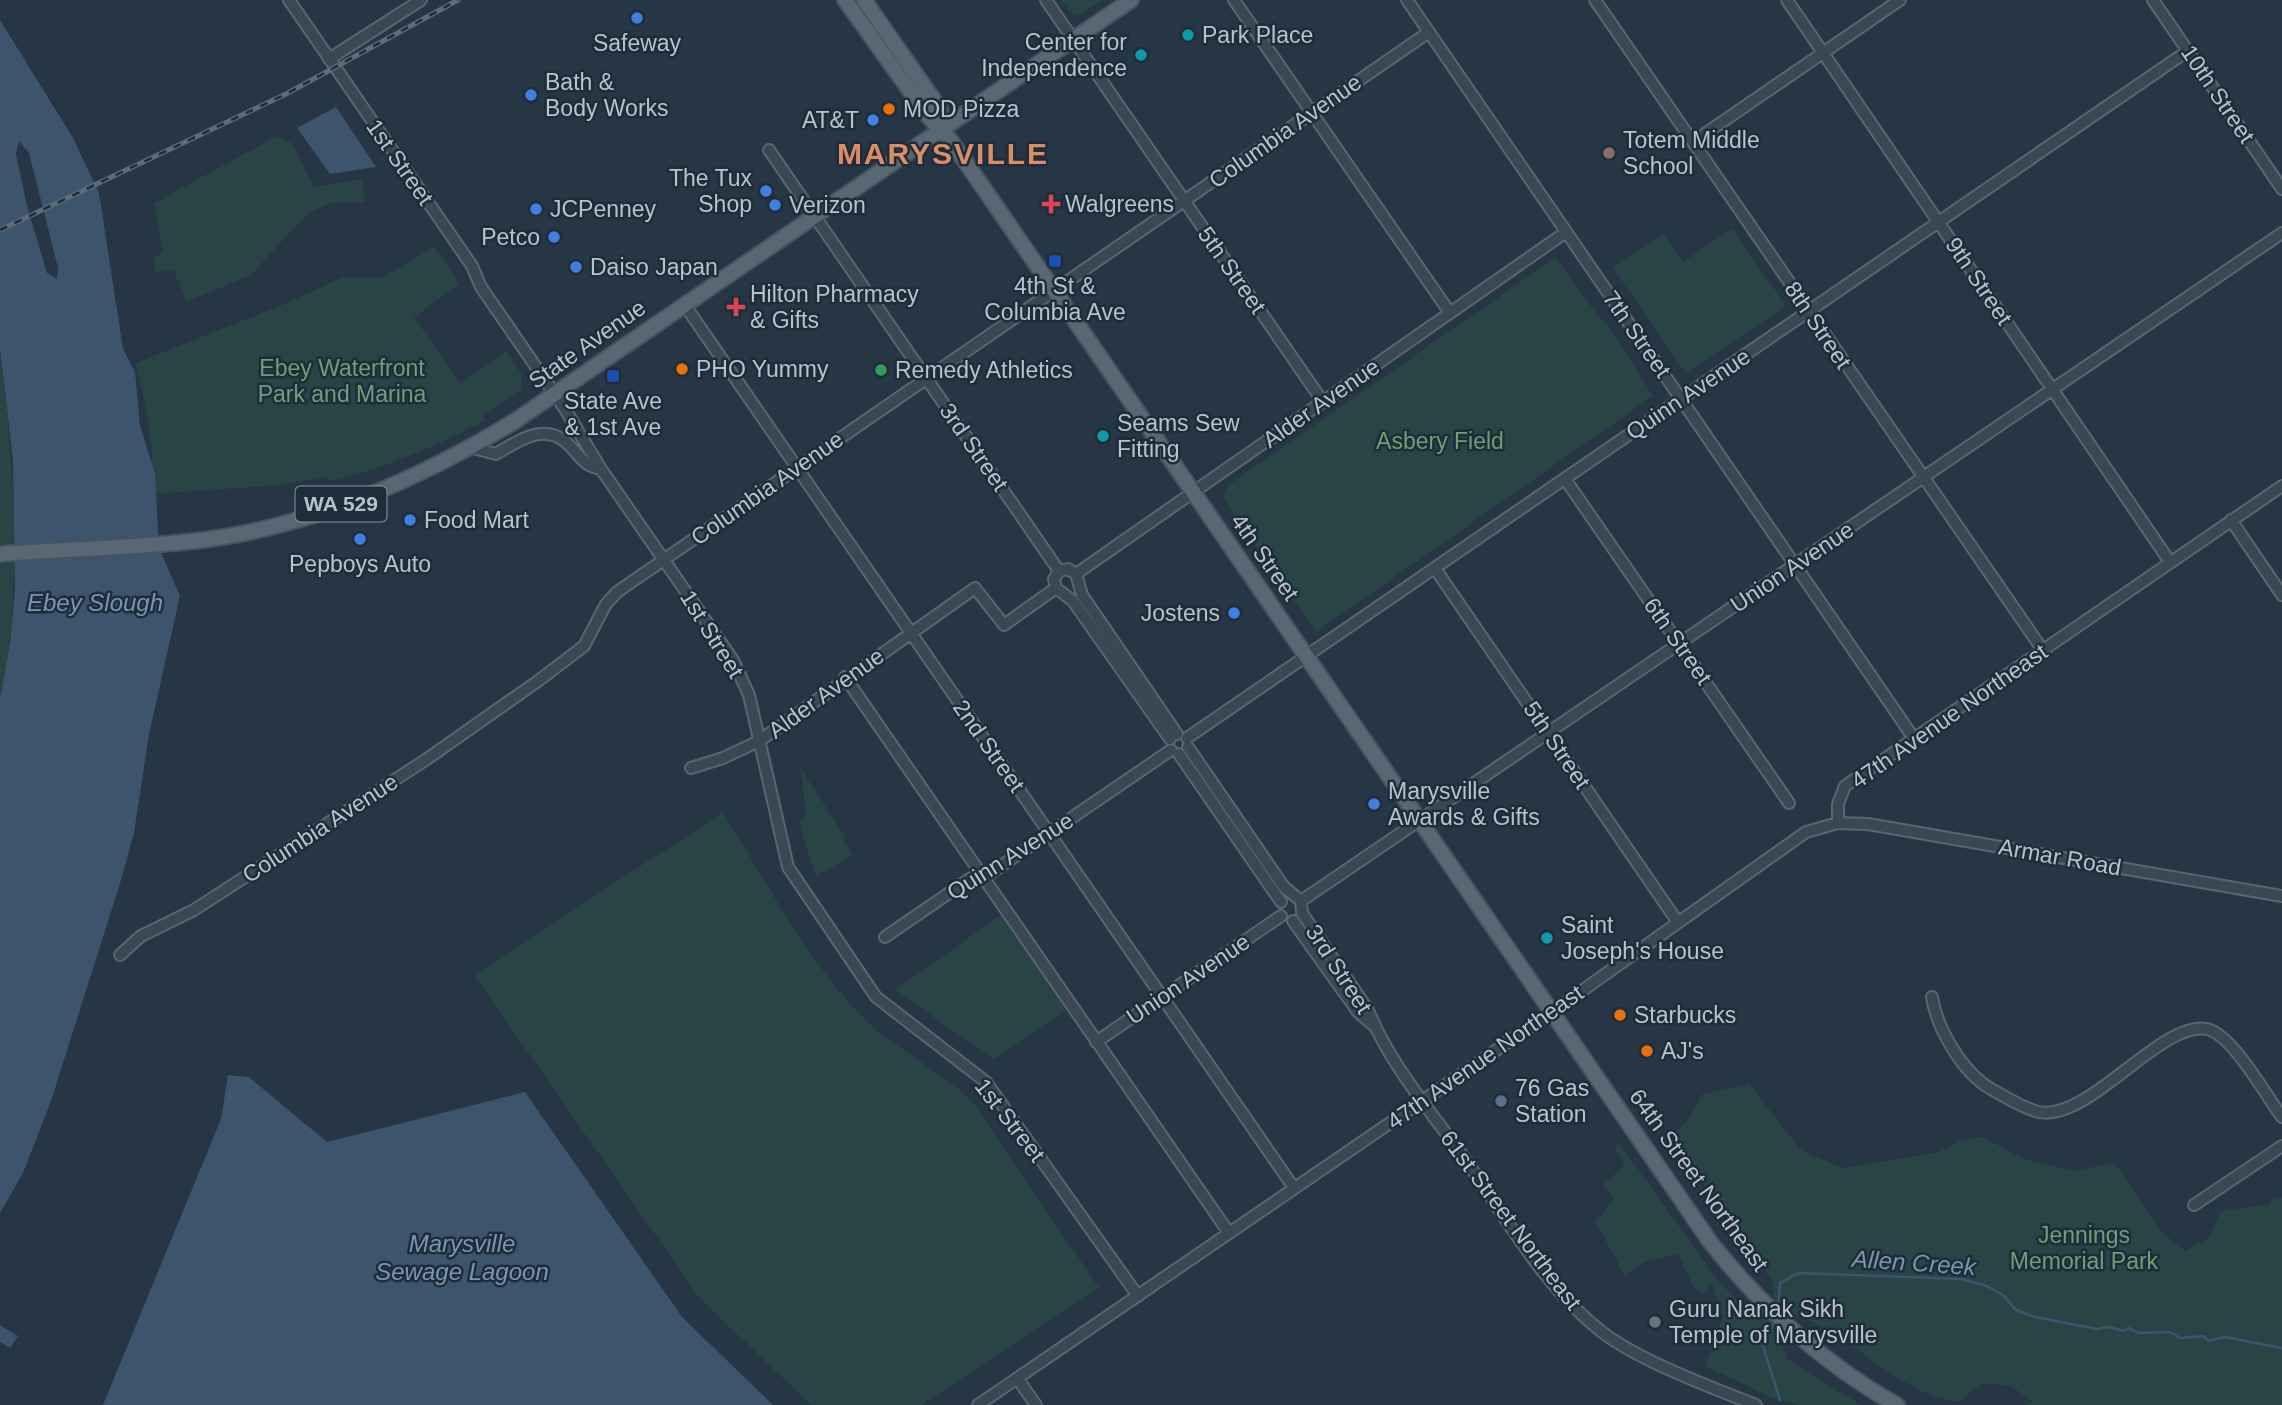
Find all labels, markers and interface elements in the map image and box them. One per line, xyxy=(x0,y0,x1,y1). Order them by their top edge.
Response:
marker: Safeway xyxy=(629,10,645,26)
place label: Park Place xyxy=(1202,22,1313,48)
marker: Park Place xyxy=(1180,27,1196,43)
place label: Center for Independence xyxy=(981,29,1127,81)
place label: Safeway xyxy=(593,30,682,56)
street label: 10th Street xyxy=(2176,40,2261,148)
marker: Center for Independence xyxy=(1133,47,1149,63)
place label: Bath & Body Works xyxy=(545,69,669,121)
street label: Columbia Avenue xyxy=(1204,69,1366,193)
marker: Bath & Body Works xyxy=(523,87,539,103)
place label: MOD Pizza xyxy=(903,96,1020,122)
marker: MOD Pizza xyxy=(881,101,897,117)
place label: AT&T xyxy=(802,107,859,133)
marker: AT&T xyxy=(865,112,881,128)
street label: 1st Street xyxy=(361,114,439,210)
place label: Totem Middle School xyxy=(1623,127,1760,179)
district label: MARYSVILLE xyxy=(837,137,1049,170)
marker: Totem Middle School xyxy=(1601,145,1617,161)
place label: The Tux Shop xyxy=(669,165,752,217)
marker: The Tux Shop xyxy=(758,183,774,199)
place label: Walgreens xyxy=(1065,191,1174,217)
place label: Verizon xyxy=(789,192,866,218)
place label: JCPenney xyxy=(550,196,657,222)
marker: Walgreens xyxy=(1043,196,1059,212)
marker: Verizon xyxy=(767,197,783,213)
marker: JCPenney xyxy=(528,201,544,217)
street label: 5th Street xyxy=(1193,222,1272,319)
place label: Petco xyxy=(481,224,540,250)
marker: Petco xyxy=(546,229,562,245)
street label: 9th Street xyxy=(1940,232,2018,330)
marker: 4th St & Columbia Ave xyxy=(1047,253,1063,269)
place label: Daiso Japan xyxy=(590,254,718,280)
marker: Daiso Japan xyxy=(568,259,584,275)
place label: 4th St & Columbia Ave xyxy=(984,273,1126,325)
street label: 8th Street xyxy=(1779,276,1857,374)
place label: Hilton Pharmacy & Gifts xyxy=(750,281,919,333)
street label: 7th Street xyxy=(1598,286,1677,383)
street label: State Avenue xyxy=(524,294,650,394)
marker: Hilton Pharmacy & Gifts xyxy=(728,299,744,315)
street label: Quinn Avenue xyxy=(1621,343,1755,445)
street label: Alder Avenue xyxy=(1258,353,1384,453)
park label: Ebey Waterfront Park and Marina xyxy=(258,355,427,407)
place label: PHO Yummy xyxy=(696,356,829,382)
place label: Remedy Athletics xyxy=(895,357,1073,383)
marker: PHO Yummy xyxy=(674,361,690,377)
marker: Remedy Athletics xyxy=(873,362,889,378)
marker: State Ave & 1st Ave xyxy=(605,368,621,384)
place label: State Ave & 1st Ave xyxy=(564,388,662,440)
street label: 3rd Street xyxy=(934,398,1014,496)
place label: Seams Sew Fitting xyxy=(1117,410,1240,462)
street label: Columbia Avenue xyxy=(686,426,848,550)
marker: Seams Sew Fitting xyxy=(1095,428,1111,444)
park label: Asbery Field xyxy=(1376,428,1504,454)
road number: WA 529 xyxy=(296,486,386,522)
place label: Food Mart xyxy=(424,507,529,533)
street label: 4th Street xyxy=(1226,509,1305,606)
marker: Food Mart xyxy=(402,512,418,528)
street label: Union Avenue xyxy=(1726,516,1858,618)
marker: Pepboys Auto xyxy=(352,531,368,547)
place label: Pepboys Auto xyxy=(289,551,431,577)
street label: 1st Street xyxy=(675,585,749,683)
water label: Ebey Slough xyxy=(27,589,163,616)
street label: 6th Street xyxy=(1639,593,1718,690)
place label: Jostens xyxy=(1141,600,1220,626)
marker: Jostens xyxy=(1226,605,1242,621)
street label: 47th Avenue Northeast xyxy=(1846,638,2053,794)
street label: Alder Avenue xyxy=(763,642,889,744)
street label: 2nd Street xyxy=(948,695,1030,797)
street label: 5th Street xyxy=(1518,696,1596,794)
street label: Columbia Avenue xyxy=(237,768,403,888)
place label: Marysville Awards & Gifts xyxy=(1388,778,1540,830)
marker: Marysville Awards & Gifts xyxy=(1366,796,1382,812)
street label: Quinn Avenue xyxy=(942,807,1078,905)
street label: Armar Road xyxy=(1997,833,2123,881)
place label: Saint Joseph's House xyxy=(1561,912,1724,964)
street label: 3rd Street xyxy=(1301,920,1378,1019)
street label: Union Avenue xyxy=(1122,928,1254,1030)
marker: Saint Joseph's House xyxy=(1539,930,1555,946)
street label: 47th Avenue Northeast xyxy=(1382,979,1589,1135)
place label: Starbucks xyxy=(1634,1002,1736,1028)
marker: Starbucks xyxy=(1612,1007,1628,1023)
place label: AJ's xyxy=(1661,1038,1704,1064)
marker: AJ's xyxy=(1639,1043,1655,1059)
street label: 1st Street xyxy=(969,1073,1051,1167)
place label: 76 Gas Station xyxy=(1515,1075,1589,1127)
street label: 64th Street Northeast xyxy=(1624,1084,1774,1277)
marker: 76 Gas Station xyxy=(1493,1093,1509,1109)
street label: 61st Street Northeast xyxy=(1435,1125,1587,1315)
park label: Jennings Memorial Park xyxy=(2010,1222,2159,1274)
water label: Marysville Sewage Lagoon xyxy=(375,1230,549,1285)
water label: Allen Creek xyxy=(1849,1245,1979,1280)
place label: Guru Nanak Sikh Temple of Marysville xyxy=(1669,1296,1877,1348)
marker: Guru Nanak Sikh Temple of Marysville xyxy=(1647,1314,1663,1330)

